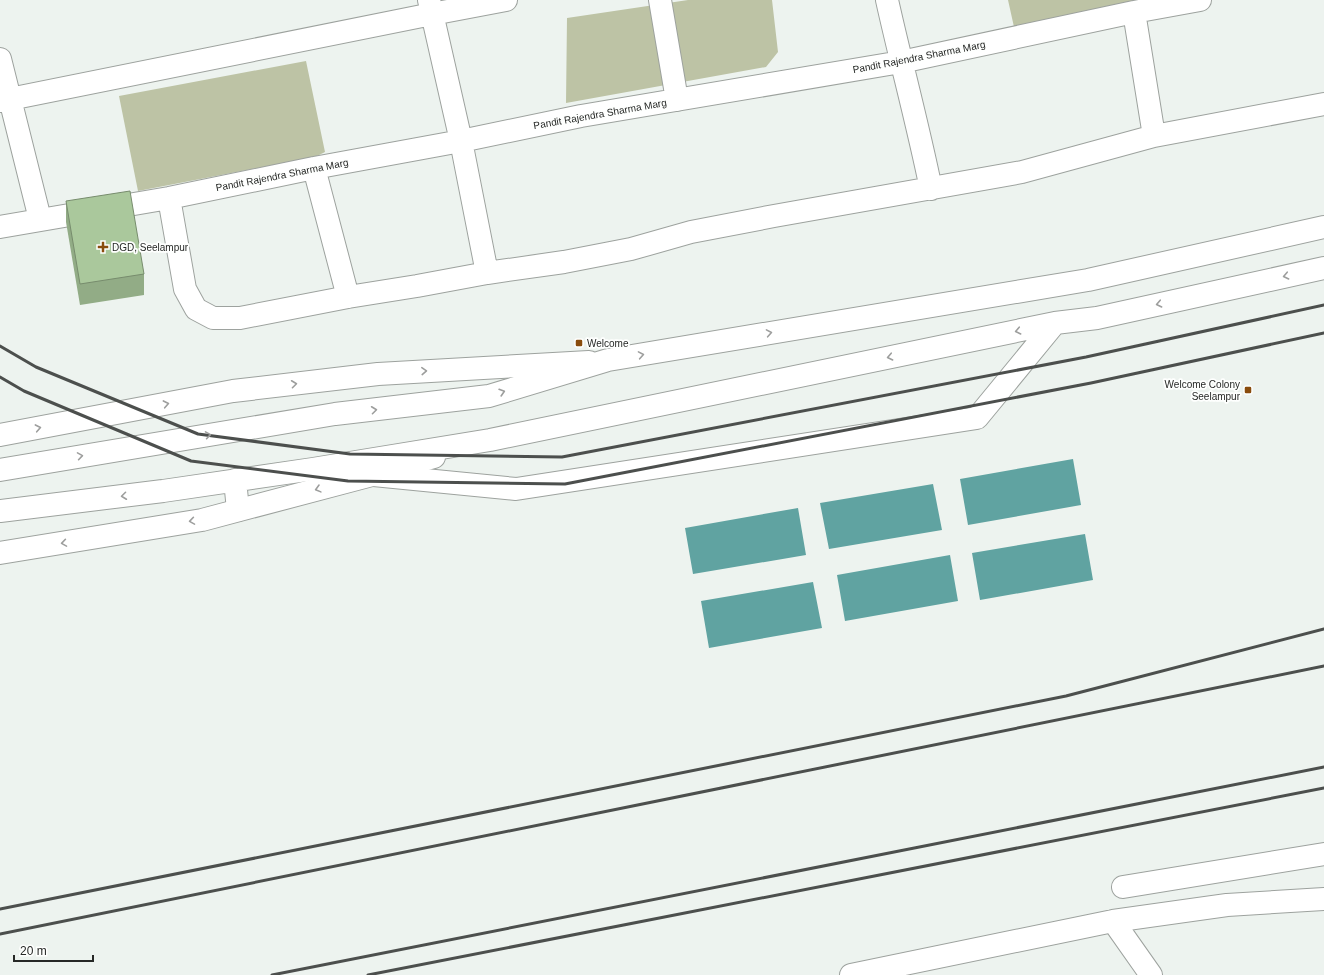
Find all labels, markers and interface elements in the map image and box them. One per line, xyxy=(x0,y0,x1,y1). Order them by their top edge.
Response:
street label: Pandit Rajendra Sharma Marg xyxy=(852,39,986,75)
street label: Pandit Rajendra Sharma Marg xyxy=(533,97,667,131)
street label: Pandit Rajendra Sharma Marg xyxy=(215,157,349,193)
marker: DGD, Seelampur xyxy=(97,241,109,253)
place label: DGD, Seelampur xyxy=(112,242,189,253)
one-way arrow xyxy=(1283,272,1289,280)
one-way arrow xyxy=(1156,300,1162,308)
one-way arrow xyxy=(1014,326,1021,335)
one-way arrow xyxy=(766,329,772,338)
marker: Welcome xyxy=(574,338,584,348)
place label: Welcome xyxy=(587,338,629,349)
one-way arrow xyxy=(638,351,644,360)
one-way arrow xyxy=(887,353,893,361)
one-way arrow xyxy=(421,367,427,376)
place label: Welcome Colony Seelampur xyxy=(1165,379,1241,402)
one-way arrow xyxy=(291,380,298,389)
marker: Welcome Colony Seelampur xyxy=(1243,385,1253,395)
one-way arrow xyxy=(499,388,506,397)
one-way arrow xyxy=(163,400,169,409)
one-way arrow xyxy=(371,405,377,414)
one-way arrow xyxy=(35,424,41,433)
one-way arrow xyxy=(205,431,211,440)
one-way arrow xyxy=(77,453,83,461)
one-way arrow xyxy=(315,484,322,493)
one-way arrow xyxy=(121,491,127,500)
one-way arrow xyxy=(189,516,195,525)
one-way arrow xyxy=(61,538,67,546)
scale bar xyxy=(14,937,93,963)
text: 20 m xyxy=(20,944,47,958)

